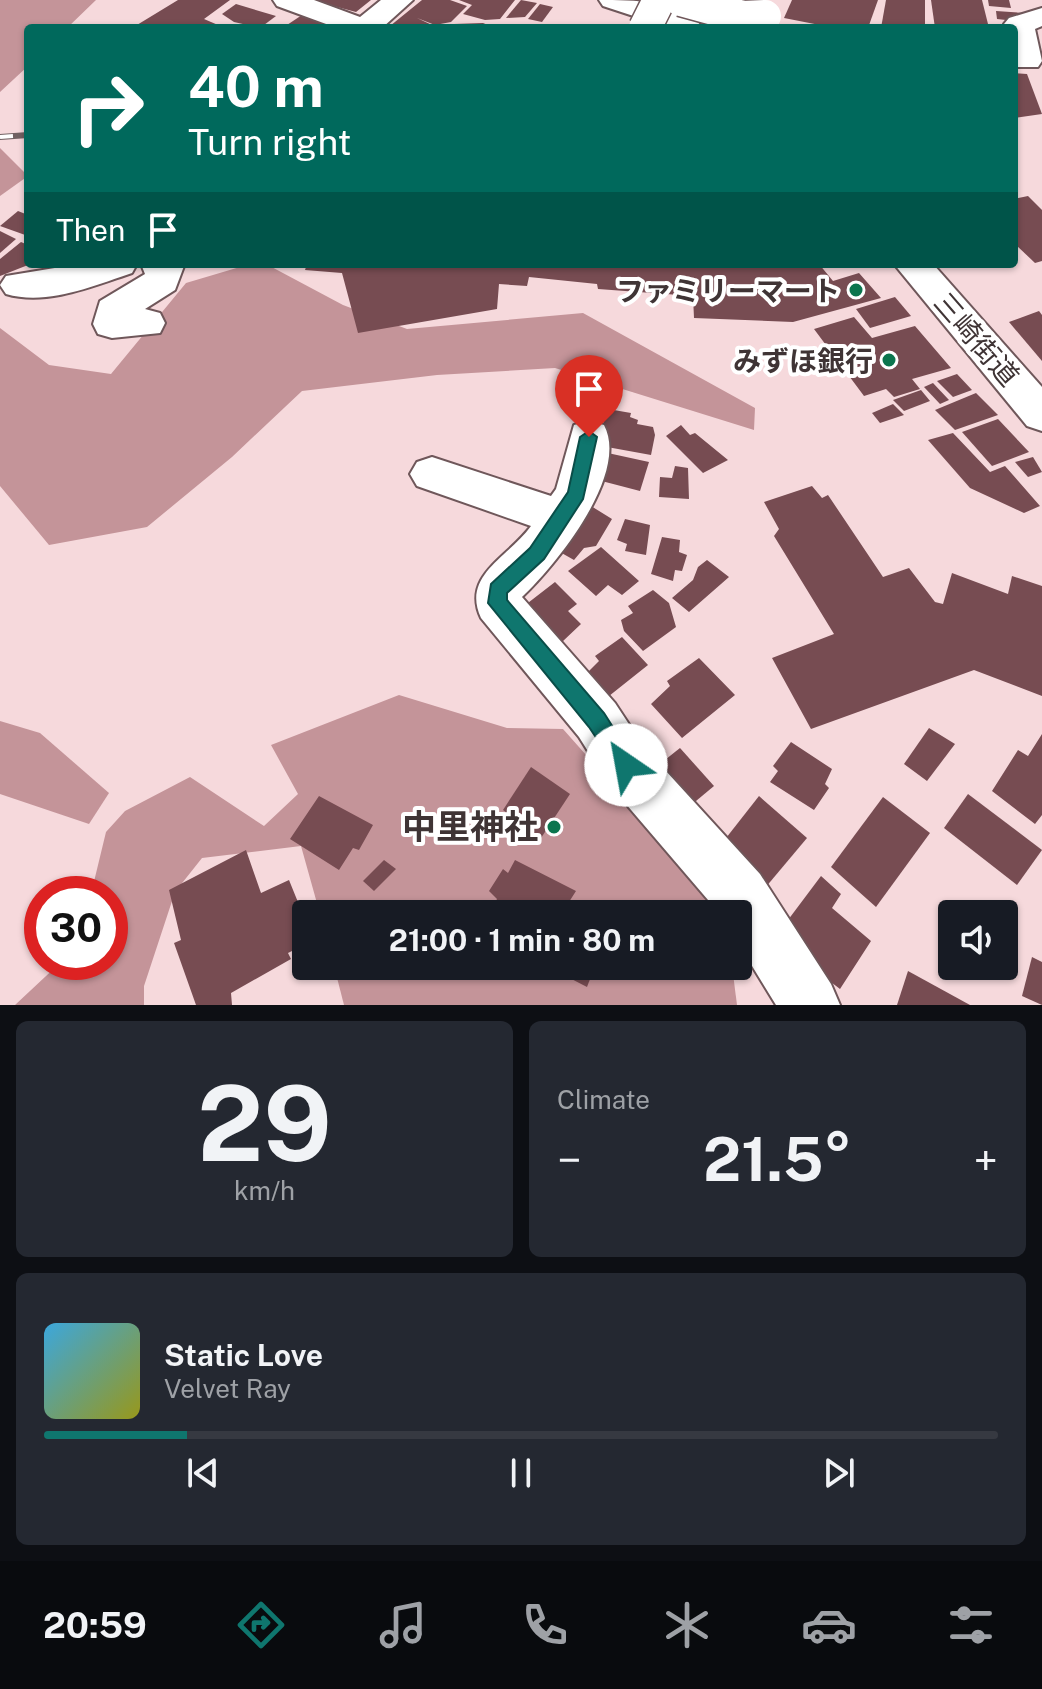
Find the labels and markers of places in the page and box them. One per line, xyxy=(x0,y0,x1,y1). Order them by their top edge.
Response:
place label: ファミリーマート xyxy=(616,274,840,307)
marker: ファミリーマート xyxy=(847,281,865,299)
place label: みずほ銀行 xyxy=(733,344,873,377)
marker: みずほ銀行 xyxy=(880,351,898,369)
pin xyxy=(555,355,623,437)
place label: 中里神社 xyxy=(402,807,538,847)
marker: 中里神社 xyxy=(545,818,563,836)

